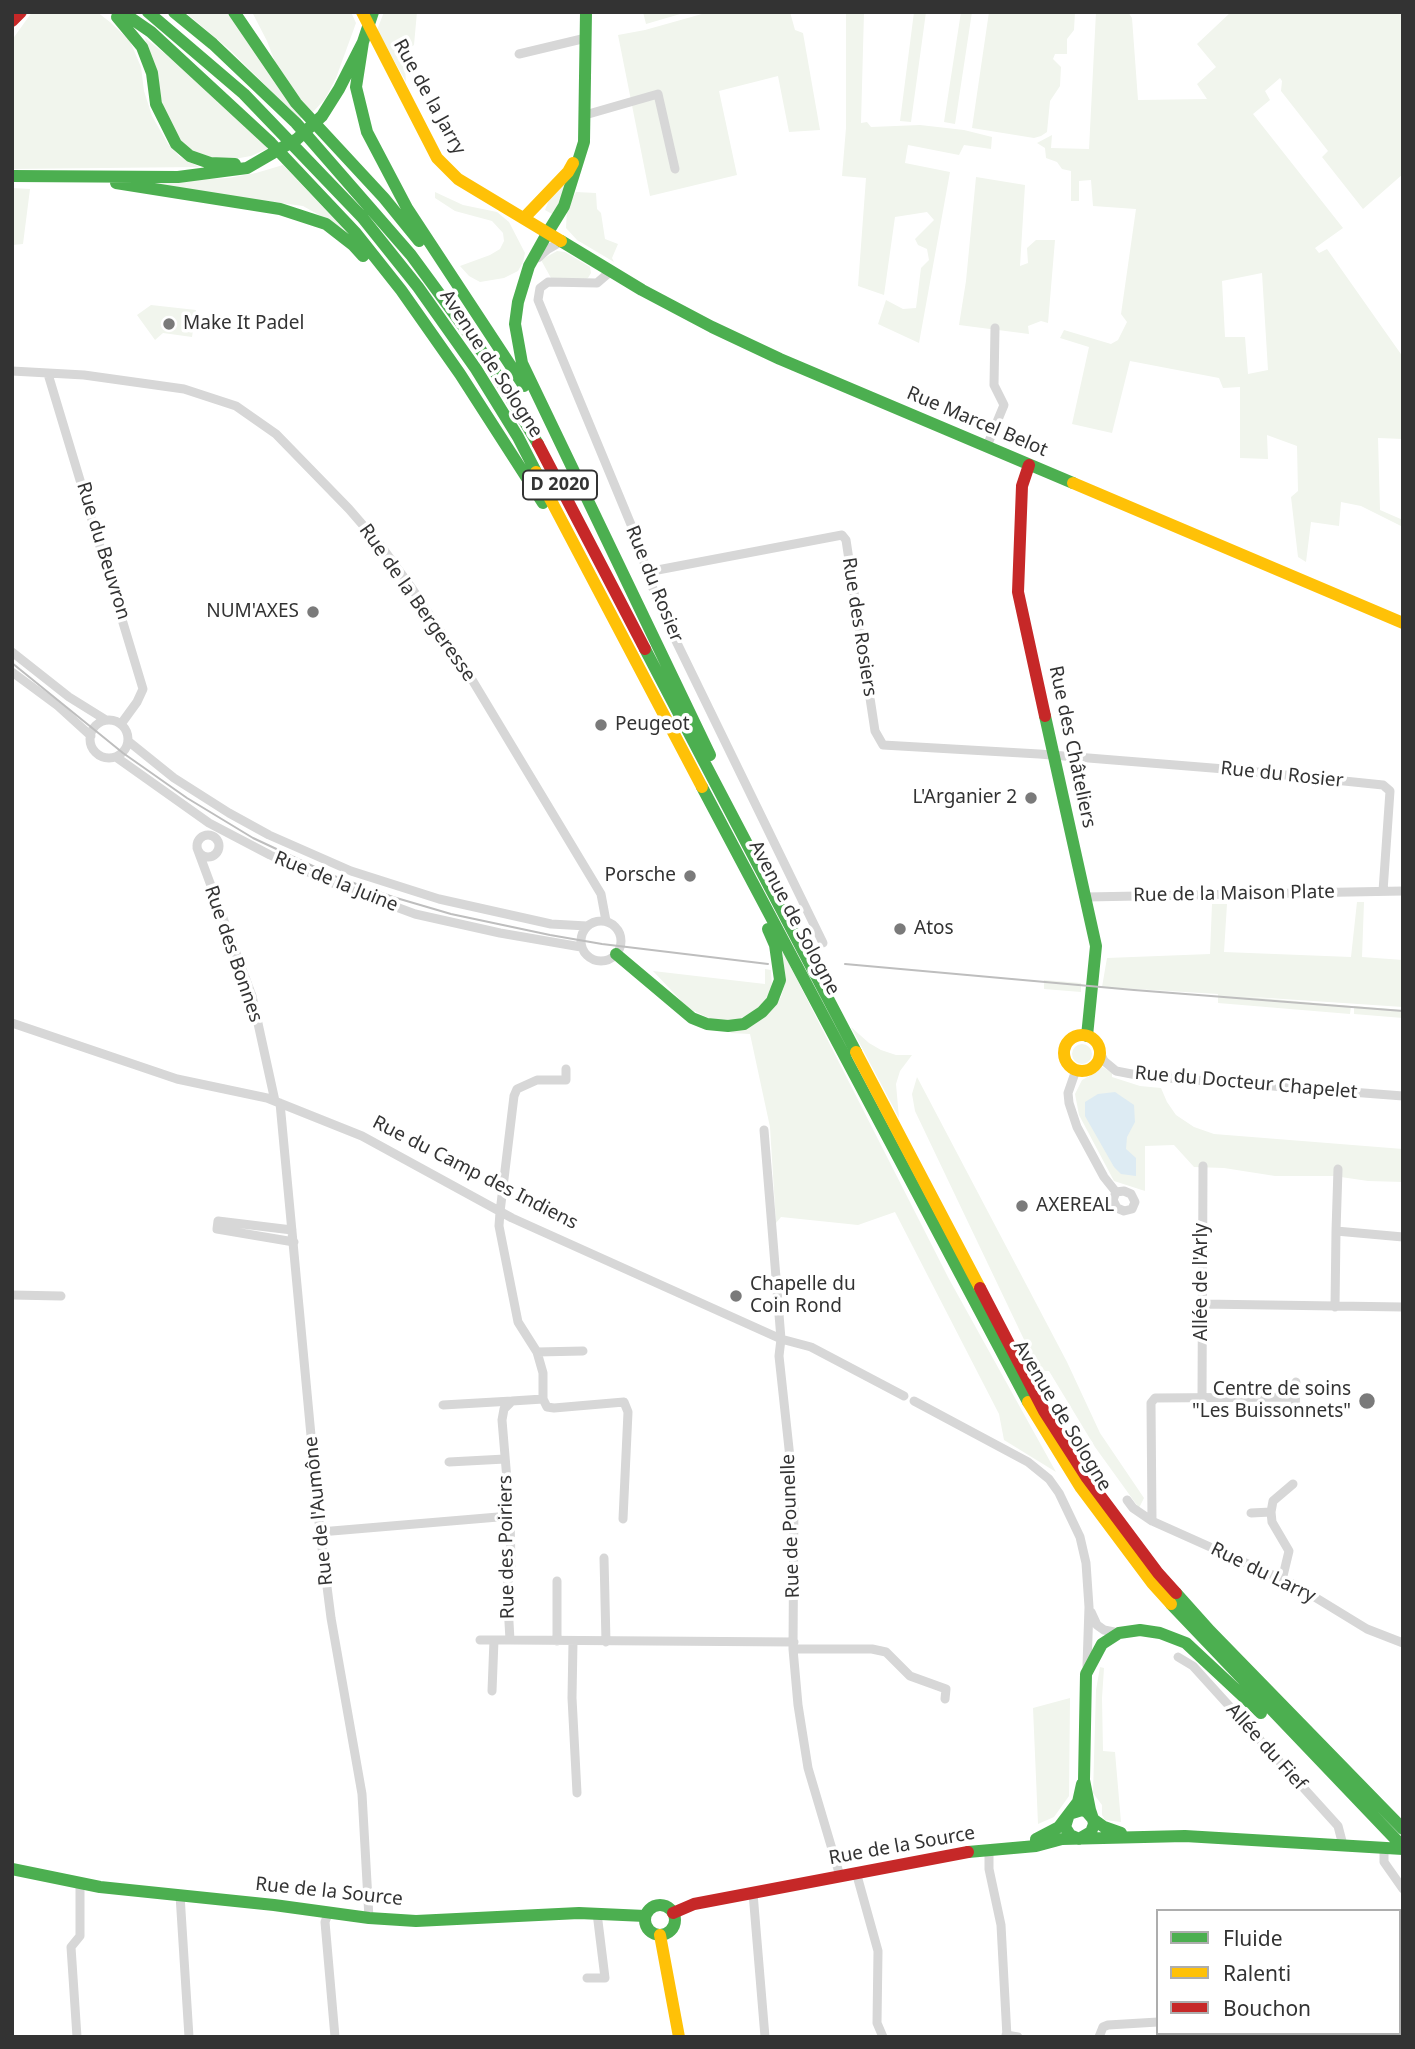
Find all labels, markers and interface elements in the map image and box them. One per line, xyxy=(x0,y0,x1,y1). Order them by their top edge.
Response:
street label: Rue de la Jarry xyxy=(388,35,470,159)
street label: Avenue de Sologne xyxy=(435,286,547,442)
place label: Make It Padel xyxy=(183,313,304,335)
marker: Make It Padel xyxy=(161,316,177,332)
street label: Rue Marcel Belot xyxy=(903,382,1051,462)
road number: D 2020 xyxy=(523,471,597,500)
street label: Rue du Beuvron xyxy=(71,479,135,623)
street label: Rue de la Bergeresse xyxy=(354,520,480,686)
street label: Rue du Rosier xyxy=(620,522,688,646)
street label: Rue des Rosiers xyxy=(837,556,881,698)
place label: NUM'AXES xyxy=(206,601,299,623)
marker: NUM'AXES xyxy=(305,604,321,620)
street label: Rue des Châteliers xyxy=(1044,664,1100,830)
place label: Peugeot xyxy=(615,714,690,736)
marker: Peugeot xyxy=(593,717,609,733)
street label: Rue du Rosier xyxy=(1219,757,1345,793)
place label: L'Arganier 2 xyxy=(912,787,1017,809)
marker: L'Arganier 2 xyxy=(1023,790,1039,806)
street label: Avenue de Sologne xyxy=(744,837,844,999)
street label: Rue de la Juine xyxy=(271,847,401,917)
place label: Porsche xyxy=(604,865,676,887)
marker: Porsche xyxy=(682,868,698,884)
street label: Rue de la Maison Plate xyxy=(1133,881,1335,907)
street label: Rue des Bonnes xyxy=(199,883,267,1025)
place label: Atos xyxy=(914,918,954,940)
marker: Atos xyxy=(892,921,908,937)
street label: Rue du Docteur Chapelet xyxy=(1134,1062,1358,1104)
street label: Rue du Camp des Indiens xyxy=(369,1111,581,1235)
place label: AXEREAL xyxy=(1036,1195,1114,1217)
marker: AXEREAL xyxy=(1014,1198,1030,1214)
street label: Allée de l'Arly xyxy=(1191,1223,1213,1341)
place label: Chapelle du Coin Rond xyxy=(750,1274,856,1318)
marker: Chapelle du Coin Rond xyxy=(728,1288,744,1304)
street label: Avenue de Sologne xyxy=(1008,1337,1116,1495)
place label: Centre de soins "Les Buissonnets" xyxy=(1192,1379,1351,1423)
marker: Centre de soins "Les Buissonnets" xyxy=(1357,1391,1377,1411)
street label: Rue de l'Aumône xyxy=(300,1435,338,1587)
street label: Rue de Pounelle xyxy=(777,1454,805,1598)
street label: Rue des Poiriers xyxy=(494,1475,520,1619)
street label: Rue du Larry xyxy=(1207,1538,1319,1608)
street label: Allée du Fief xyxy=(1221,1699,1311,1795)
street label: Rue de la Source xyxy=(827,1822,977,1870)
street label: Rue de la Source xyxy=(254,1873,404,1911)
legend xyxy=(1156,1909,1401,2035)
text: Fluide xyxy=(1223,1924,1282,1952)
text: Ralenti xyxy=(1223,1959,1291,1987)
text: Bouchon xyxy=(1223,1994,1311,2022)

